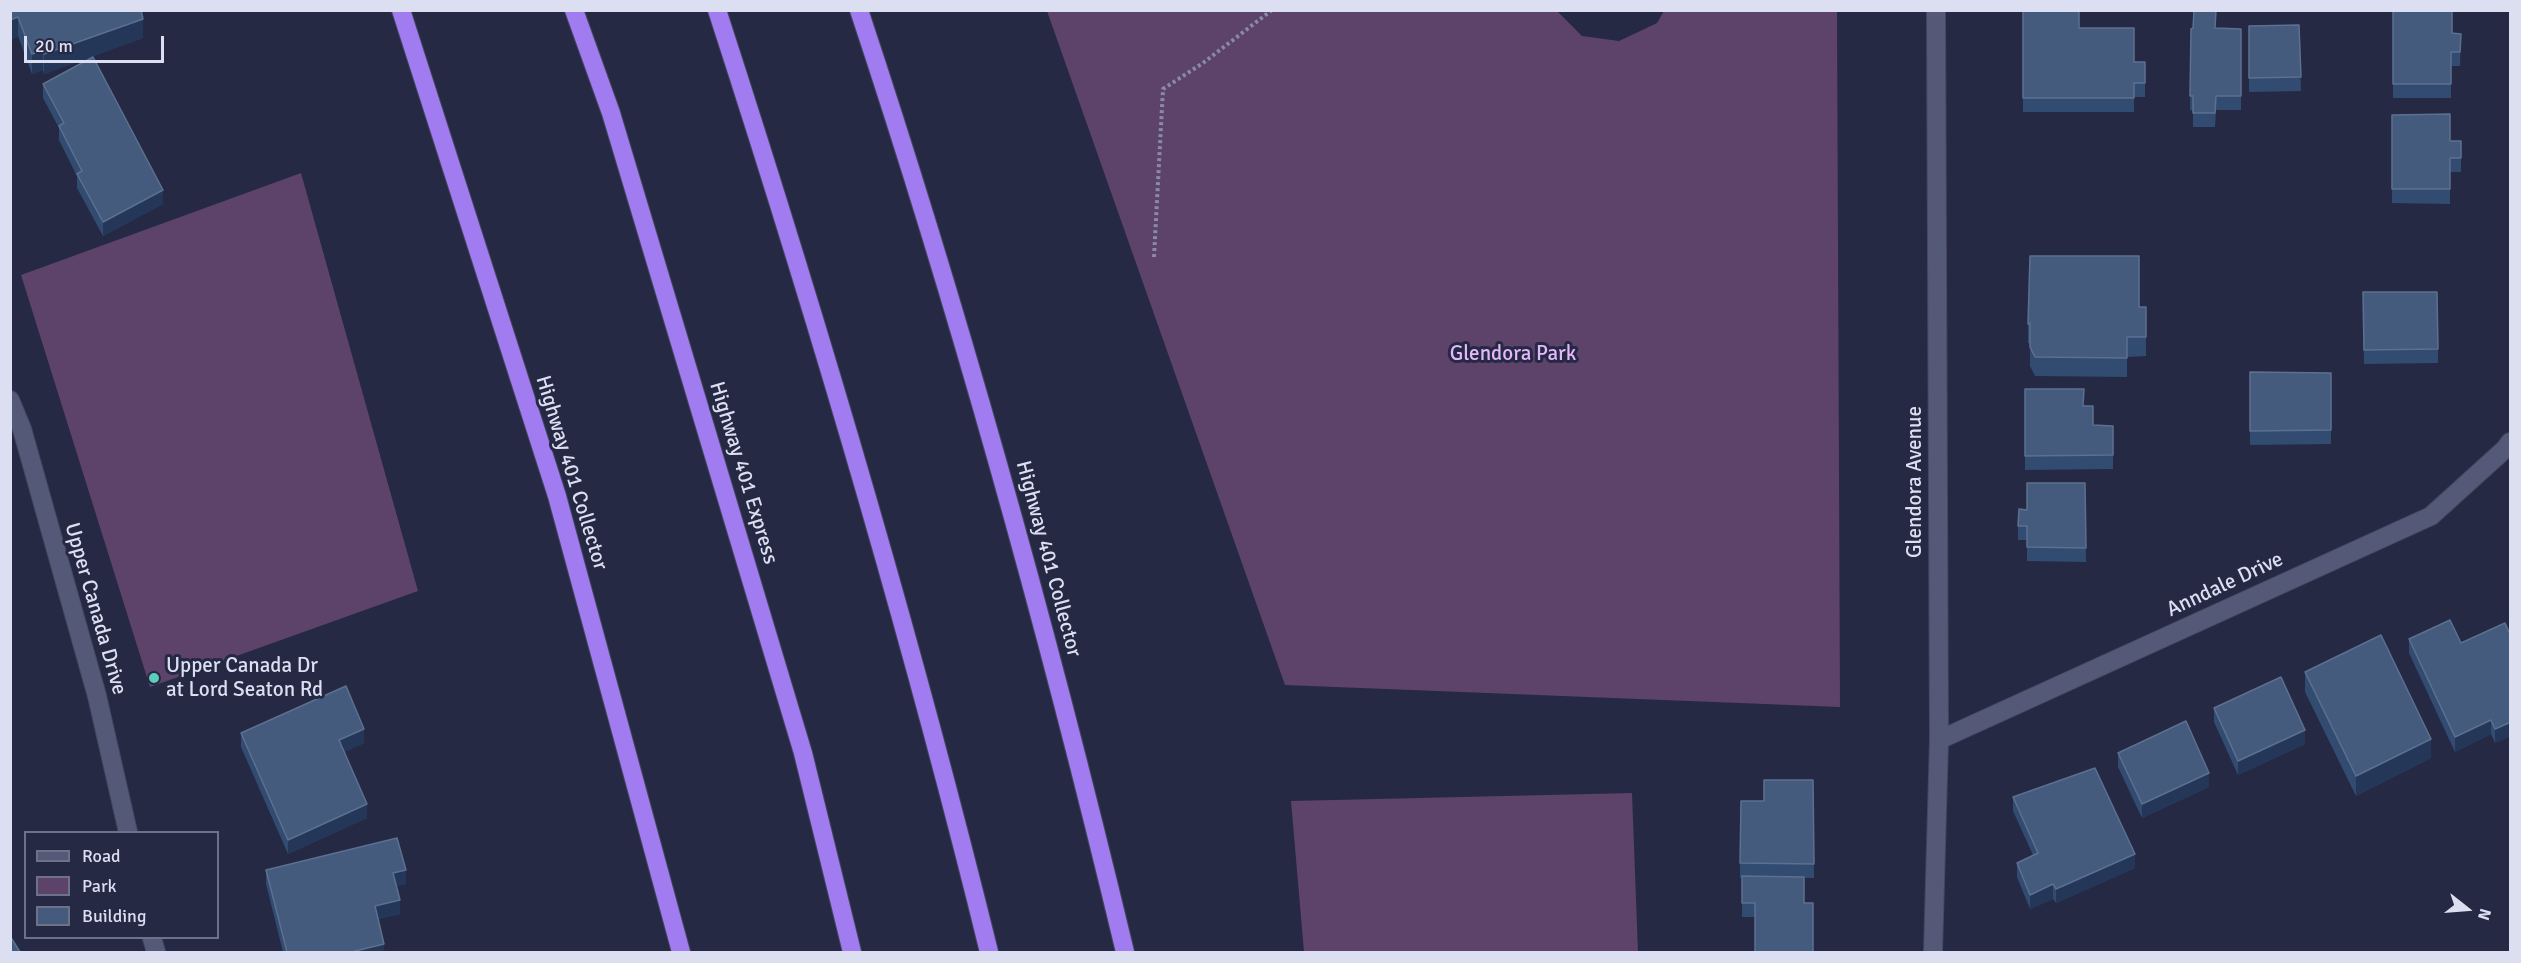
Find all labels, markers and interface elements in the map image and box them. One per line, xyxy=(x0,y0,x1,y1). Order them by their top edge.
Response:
scale bar xyxy=(27,24,166,62)
text: 20 m xyxy=(35,35,73,57)
park label: Glendora Park xyxy=(1450,341,1576,367)
street label: Highway 401 Collector xyxy=(529,373,613,573)
street label: Highway 401 Express xyxy=(703,379,783,567)
street label: Glendora Avenue xyxy=(1902,406,1928,558)
street label: Highway 401 Collector xyxy=(1010,458,1086,660)
street label: Upper Canada Drive xyxy=(58,520,132,698)
street label: Anndale Drive xyxy=(2163,547,2287,623)
place label: Upper Canada Dr at Lord Seaton Rd xyxy=(166,653,323,703)
marker: Upper Canada Dr at Lord Seaton Rd xyxy=(147,671,161,685)
legend xyxy=(24,831,219,939)
text: Road xyxy=(82,845,121,867)
text: Park xyxy=(82,875,117,897)
north arrow xyxy=(2437,879,2497,939)
text: Building xyxy=(82,905,146,927)
text: N xyxy=(2473,906,2495,923)

